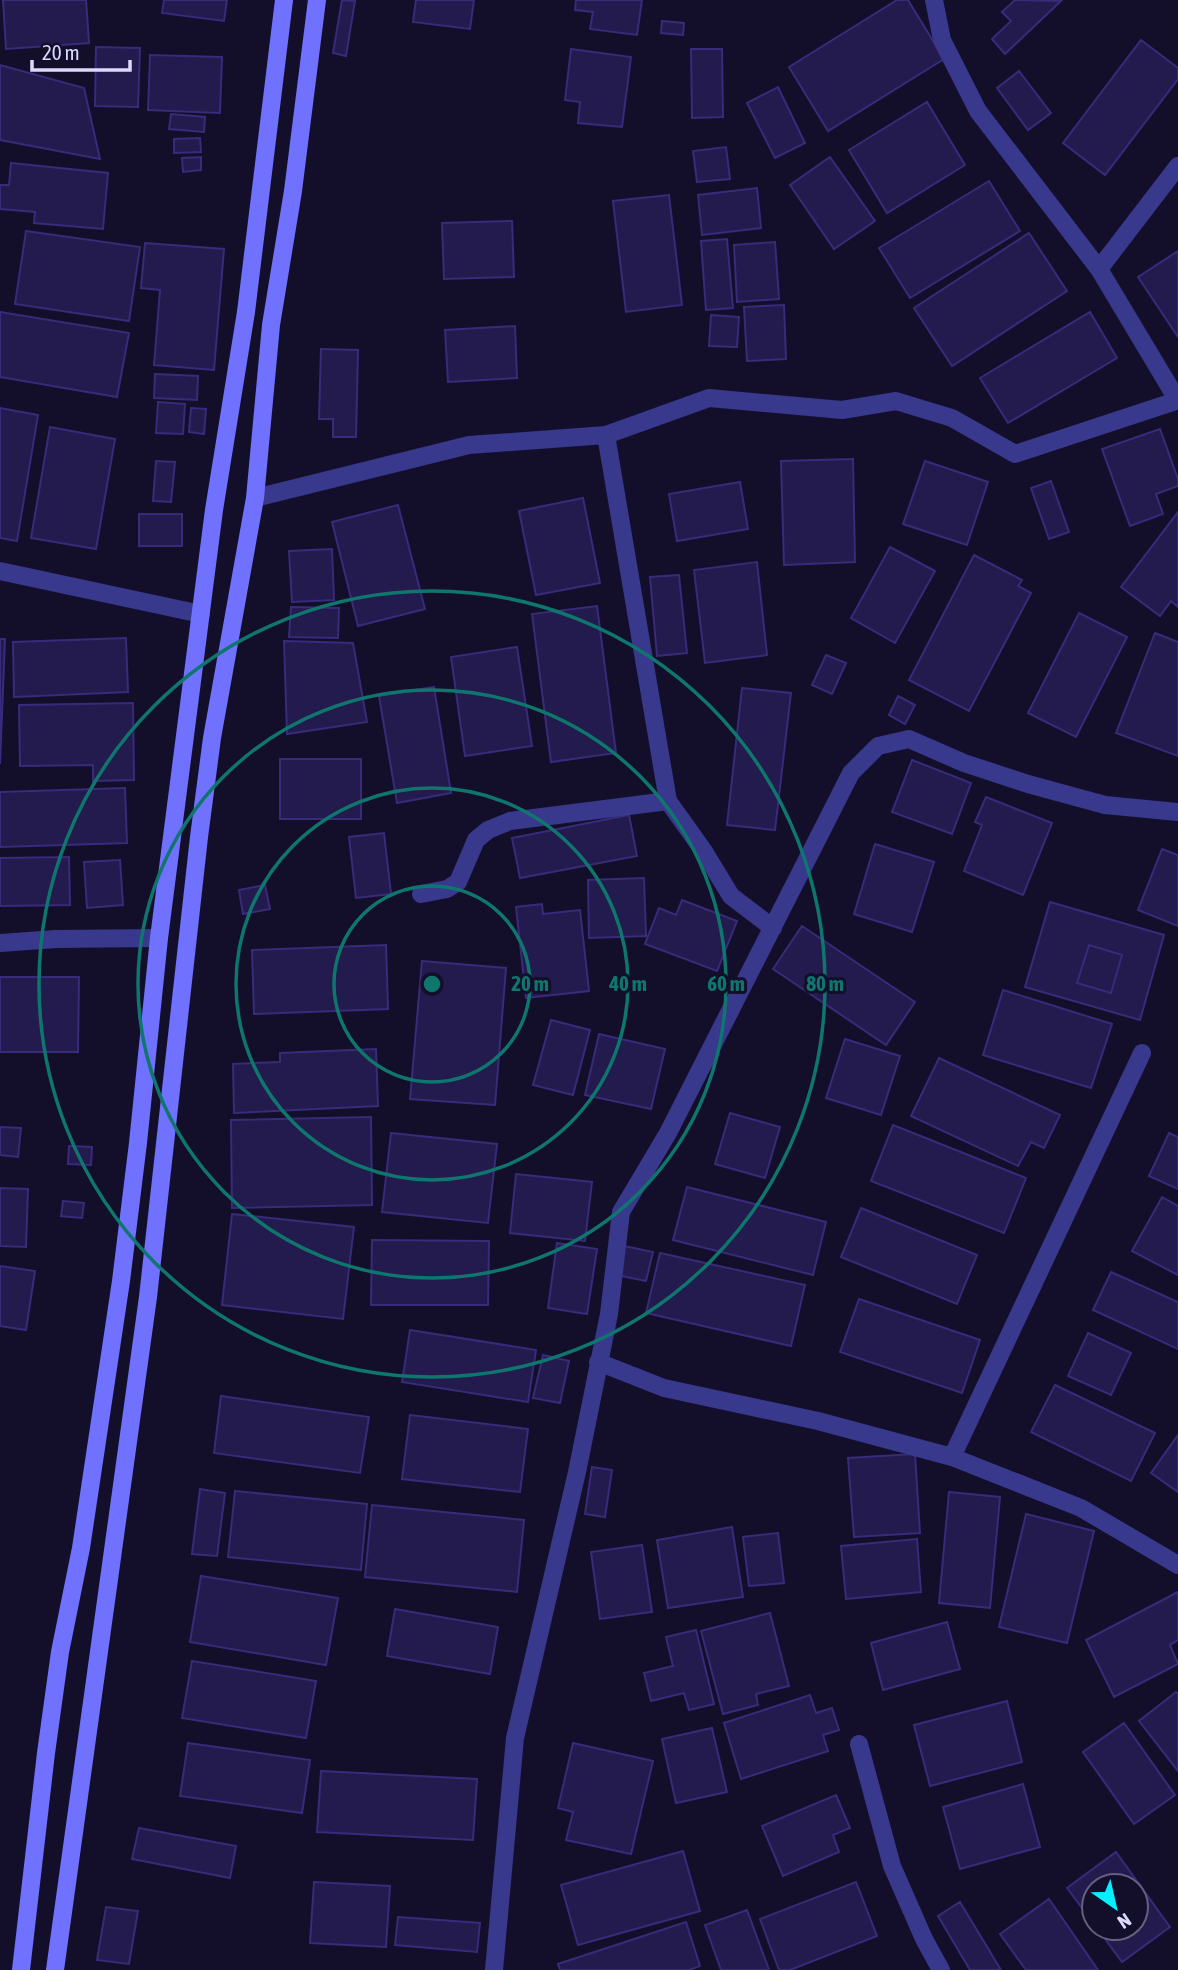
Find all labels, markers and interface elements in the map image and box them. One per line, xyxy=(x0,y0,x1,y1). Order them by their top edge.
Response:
scale bar xyxy=(32,28,130,72)
text: 20 m xyxy=(42,40,80,64)
text: 20 m xyxy=(511,971,549,995)
text: 40 m xyxy=(608,971,647,995)
text: 60 m xyxy=(707,971,745,995)
text: 80 m xyxy=(806,971,844,995)
centre of rings xyxy=(420,972,444,996)
north arrow xyxy=(1080,1872,1150,1942)
text: N xyxy=(1114,1909,1135,1933)

